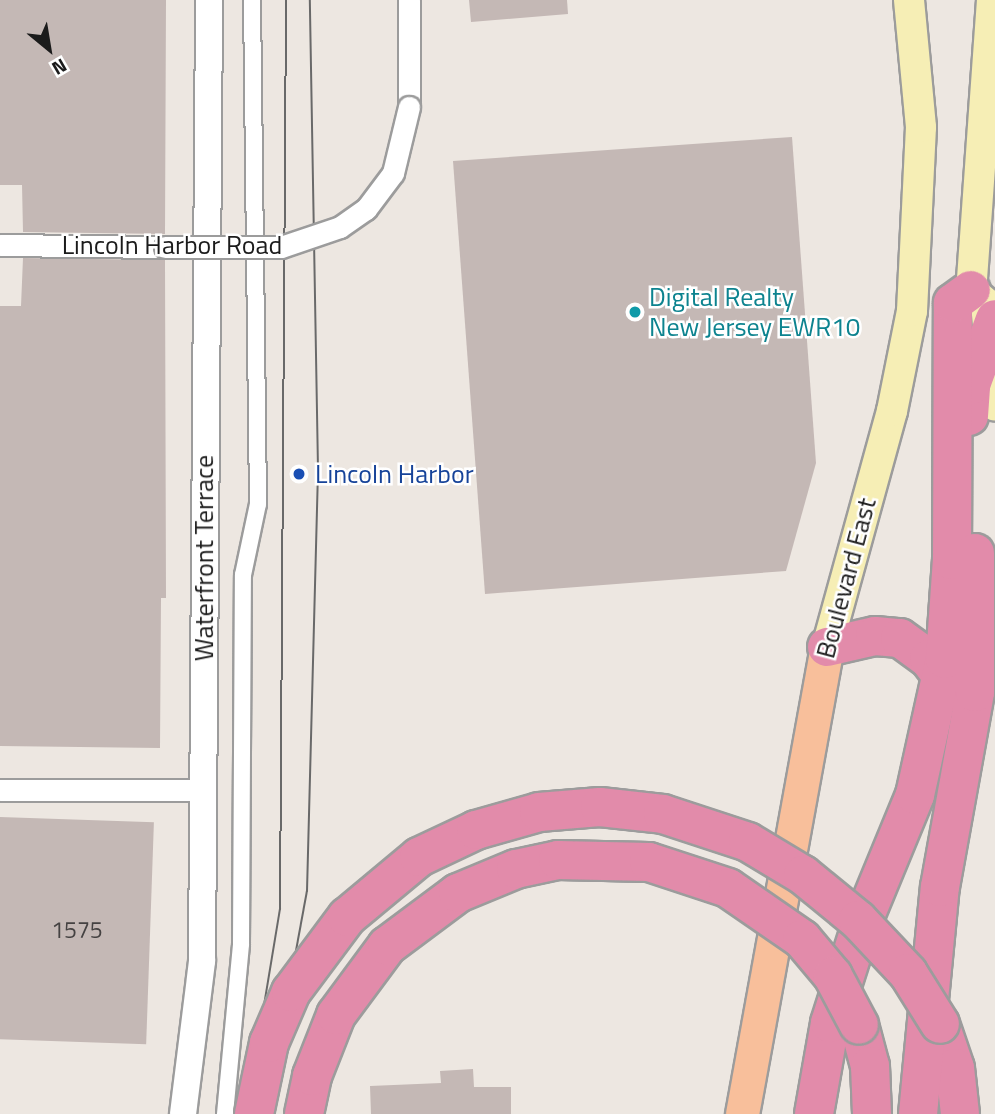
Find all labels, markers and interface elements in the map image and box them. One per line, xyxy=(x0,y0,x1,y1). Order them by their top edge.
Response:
north arrow xyxy=(14,14,84,84)
text: N xyxy=(47,52,73,83)
street label: Lincoln Harbor Road xyxy=(62,229,282,261)
place label: Digital Realty New Jersey EWR10 xyxy=(649,281,860,342)
marker: Digital Realty New Jersey EWR10 xyxy=(627,304,643,320)
street label: Waterfront Terrace xyxy=(188,455,220,661)
place label: Lincoln Harbor xyxy=(315,458,474,490)
marker: Lincoln Harbor xyxy=(289,464,309,484)
street label: Boulevard East xyxy=(810,494,882,662)
house number: 1575 xyxy=(51,916,103,944)

